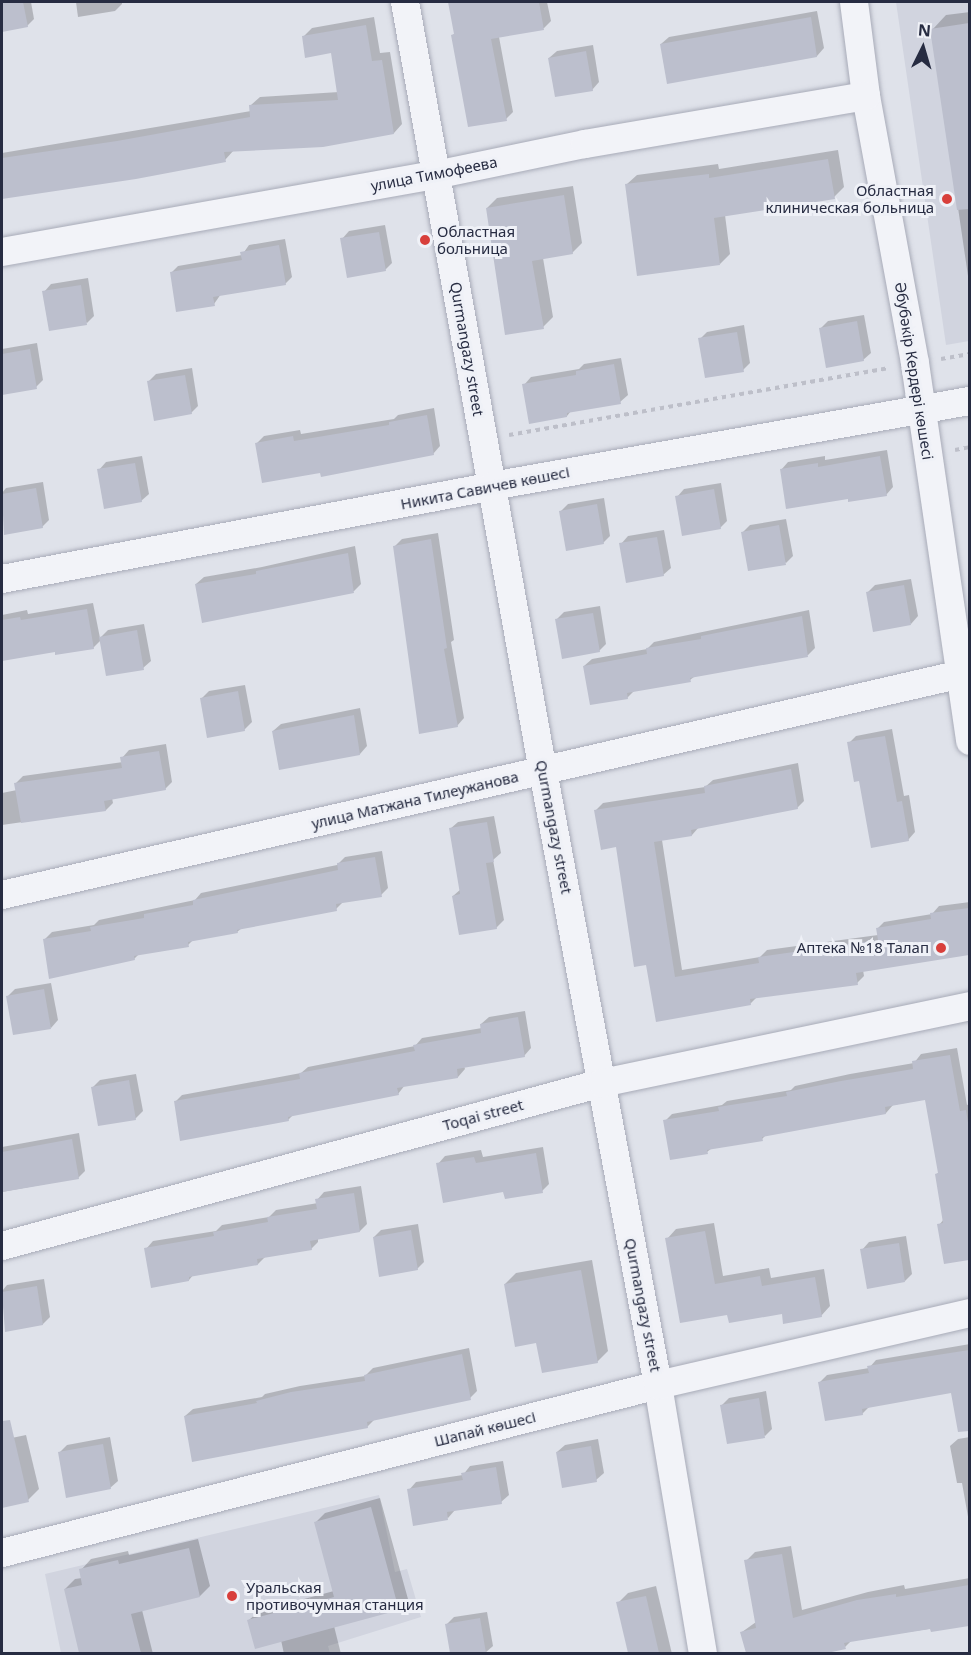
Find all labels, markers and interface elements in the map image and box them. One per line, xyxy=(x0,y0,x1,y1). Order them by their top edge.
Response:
north arrow xyxy=(893,18,953,78)
text: N xyxy=(917,19,932,42)
street label: улица Тимофеева xyxy=(369,153,499,195)
place label: Областная клиническая больница xyxy=(765,181,934,216)
marker: Областная клиническая больница xyxy=(938,190,956,208)
place label: Областная больница xyxy=(437,222,515,257)
marker: Областная больница xyxy=(418,233,432,247)
street label: Qurmangazy street xyxy=(446,280,488,418)
street label: Әбубәкір Кердері көшесі xyxy=(891,281,937,461)
street label: Никита Савичев көшесі xyxy=(399,463,571,513)
street label: Qurmangazy street xyxy=(532,759,576,895)
street label: улица Матжана Тилеужанова xyxy=(310,767,520,833)
place label: Аптека №18 Талап xyxy=(797,939,929,957)
marker: Аптека №18 Талап xyxy=(934,941,948,955)
street label: Toqai street xyxy=(441,1096,525,1134)
street label: Qurmangazy street xyxy=(621,1237,665,1373)
street label: Шапай көшесі xyxy=(432,1408,538,1450)
place label: Уральская противочумная станция xyxy=(246,1578,424,1613)
marker: Уральская противочумная станция xyxy=(223,1587,241,1605)

